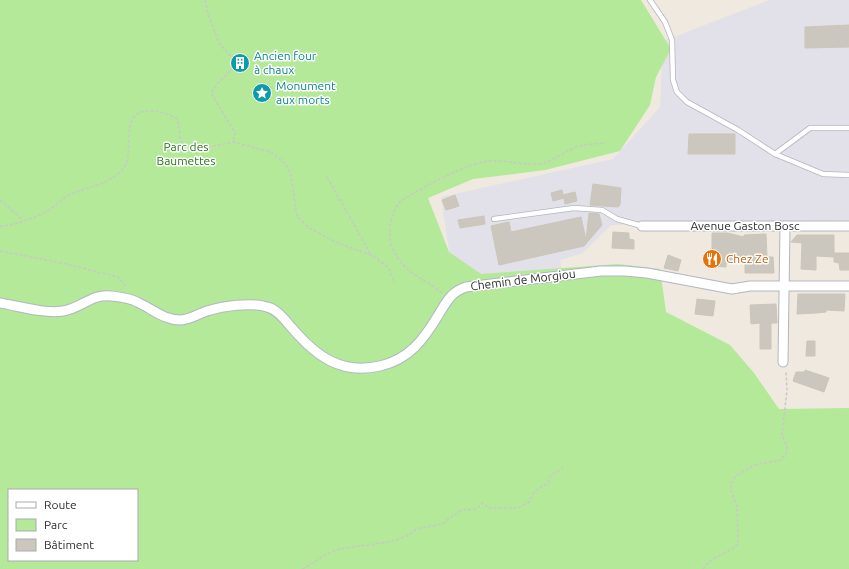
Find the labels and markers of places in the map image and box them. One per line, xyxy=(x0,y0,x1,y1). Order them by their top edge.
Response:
place label: Ancien four à chaux xyxy=(254,49,317,76)
building icon: Ancien four à chaux xyxy=(229,52,251,74)
place label: Monument aux morts xyxy=(276,79,336,106)
place icon: Monument aux morts xyxy=(251,82,273,104)
restaurant icon: Chez Ze xyxy=(701,248,723,270)
place label: Chez Ze xyxy=(726,252,769,265)

